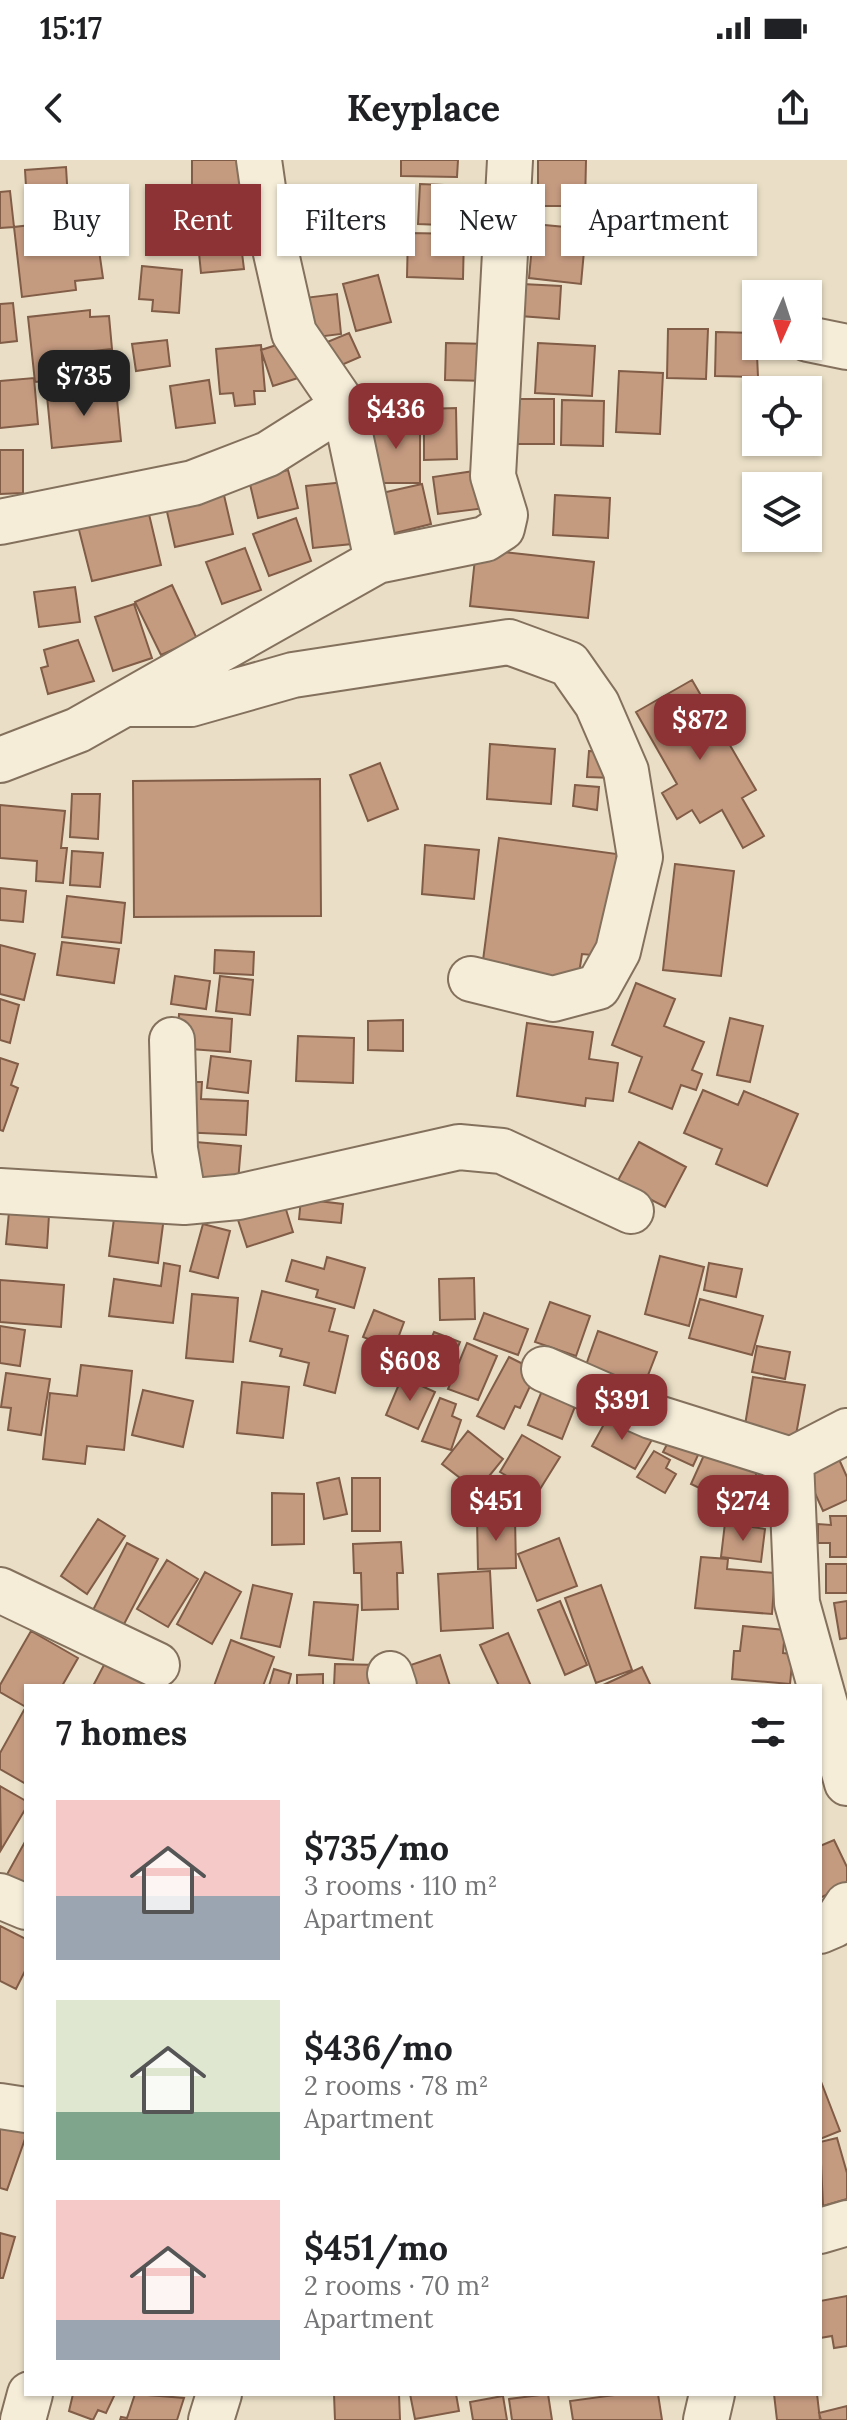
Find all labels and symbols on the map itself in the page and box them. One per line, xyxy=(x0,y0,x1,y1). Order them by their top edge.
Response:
north arrow xyxy=(742,280,822,360)
pin: $735 xyxy=(37,350,131,418)
pin: $436 xyxy=(349,383,443,451)
pin: $872 xyxy=(653,694,747,762)
pin: $608 xyxy=(363,1335,457,1403)
pin: $391 xyxy=(575,1374,669,1442)
pin: $451 xyxy=(449,1475,543,1543)
pin: $274 xyxy=(696,1475,790,1543)

